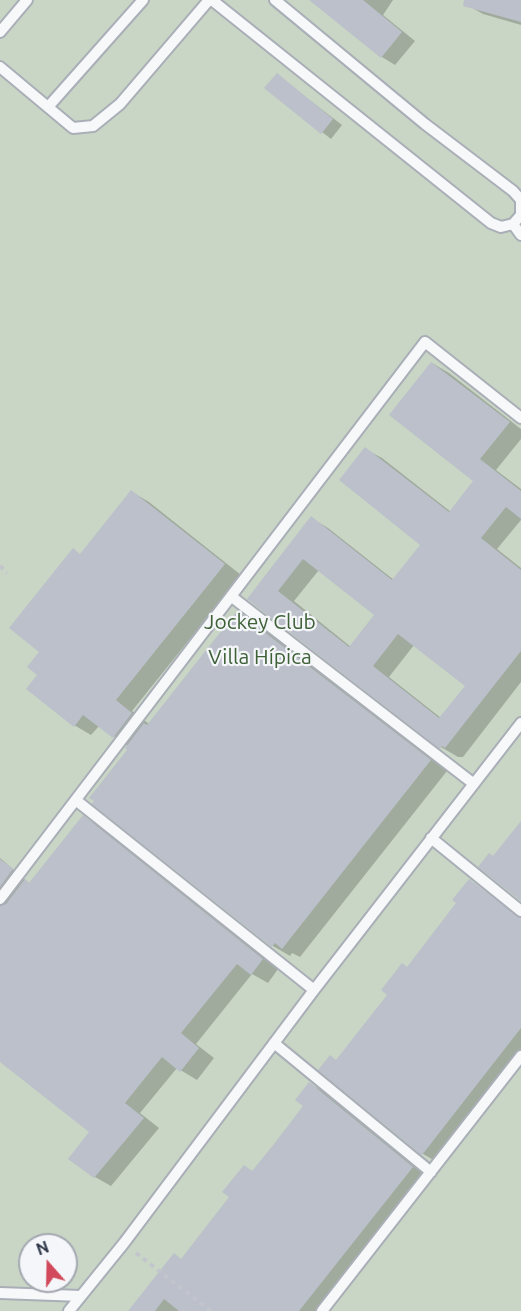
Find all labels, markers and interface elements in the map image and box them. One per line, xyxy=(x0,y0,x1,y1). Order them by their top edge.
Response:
park label: Jockey Club xyxy=(204,609,316,635)
park label: Villa Hípica xyxy=(208,644,312,670)
north arrow xyxy=(18,1233,78,1293)
text: N xyxy=(34,1237,51,1258)

